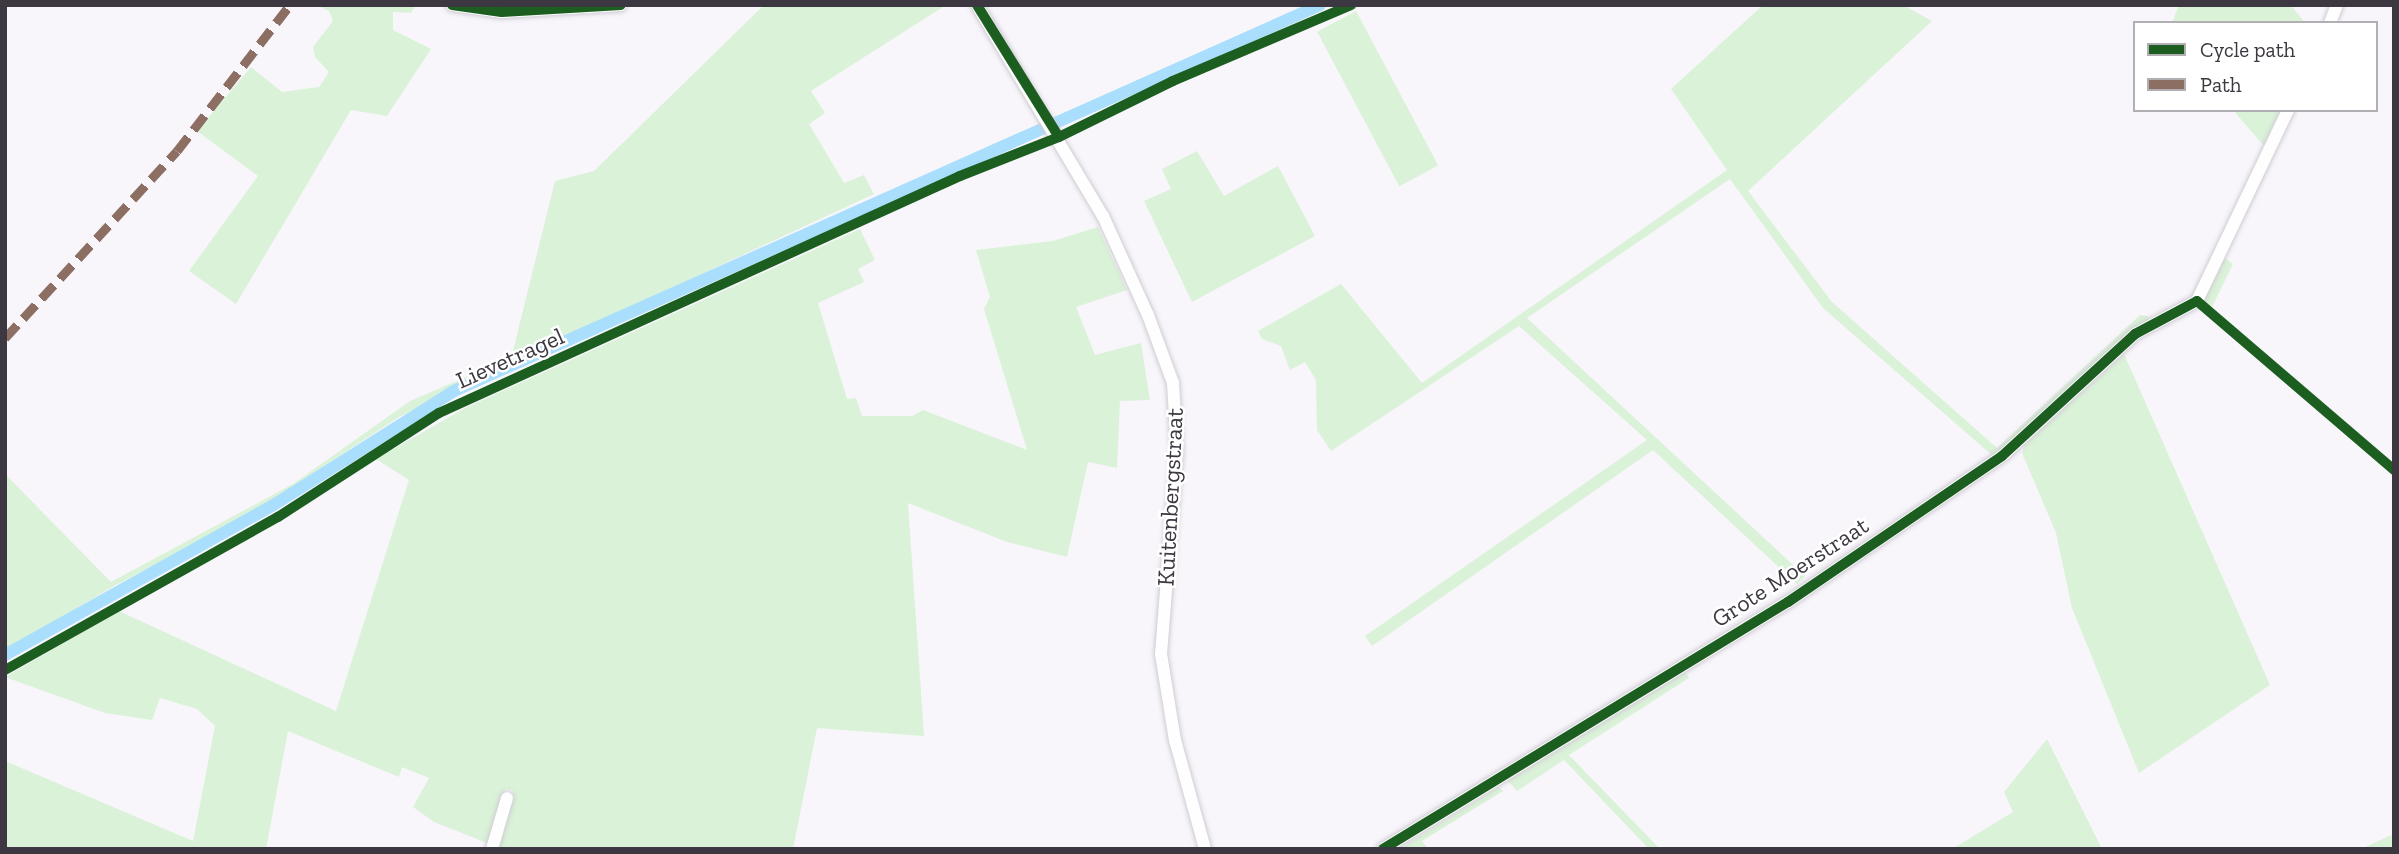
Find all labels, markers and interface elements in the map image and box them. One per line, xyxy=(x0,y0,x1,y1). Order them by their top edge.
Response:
legend xyxy=(2133,21,2378,112)
text: Cycle path xyxy=(2200,37,2295,62)
text: Path xyxy=(2200,72,2242,97)
street label: Lievetragel xyxy=(452,321,568,395)
street label: Kuitenbergstraat xyxy=(1151,407,1189,587)
street label: Grote Moerstraat xyxy=(1706,511,1874,633)

